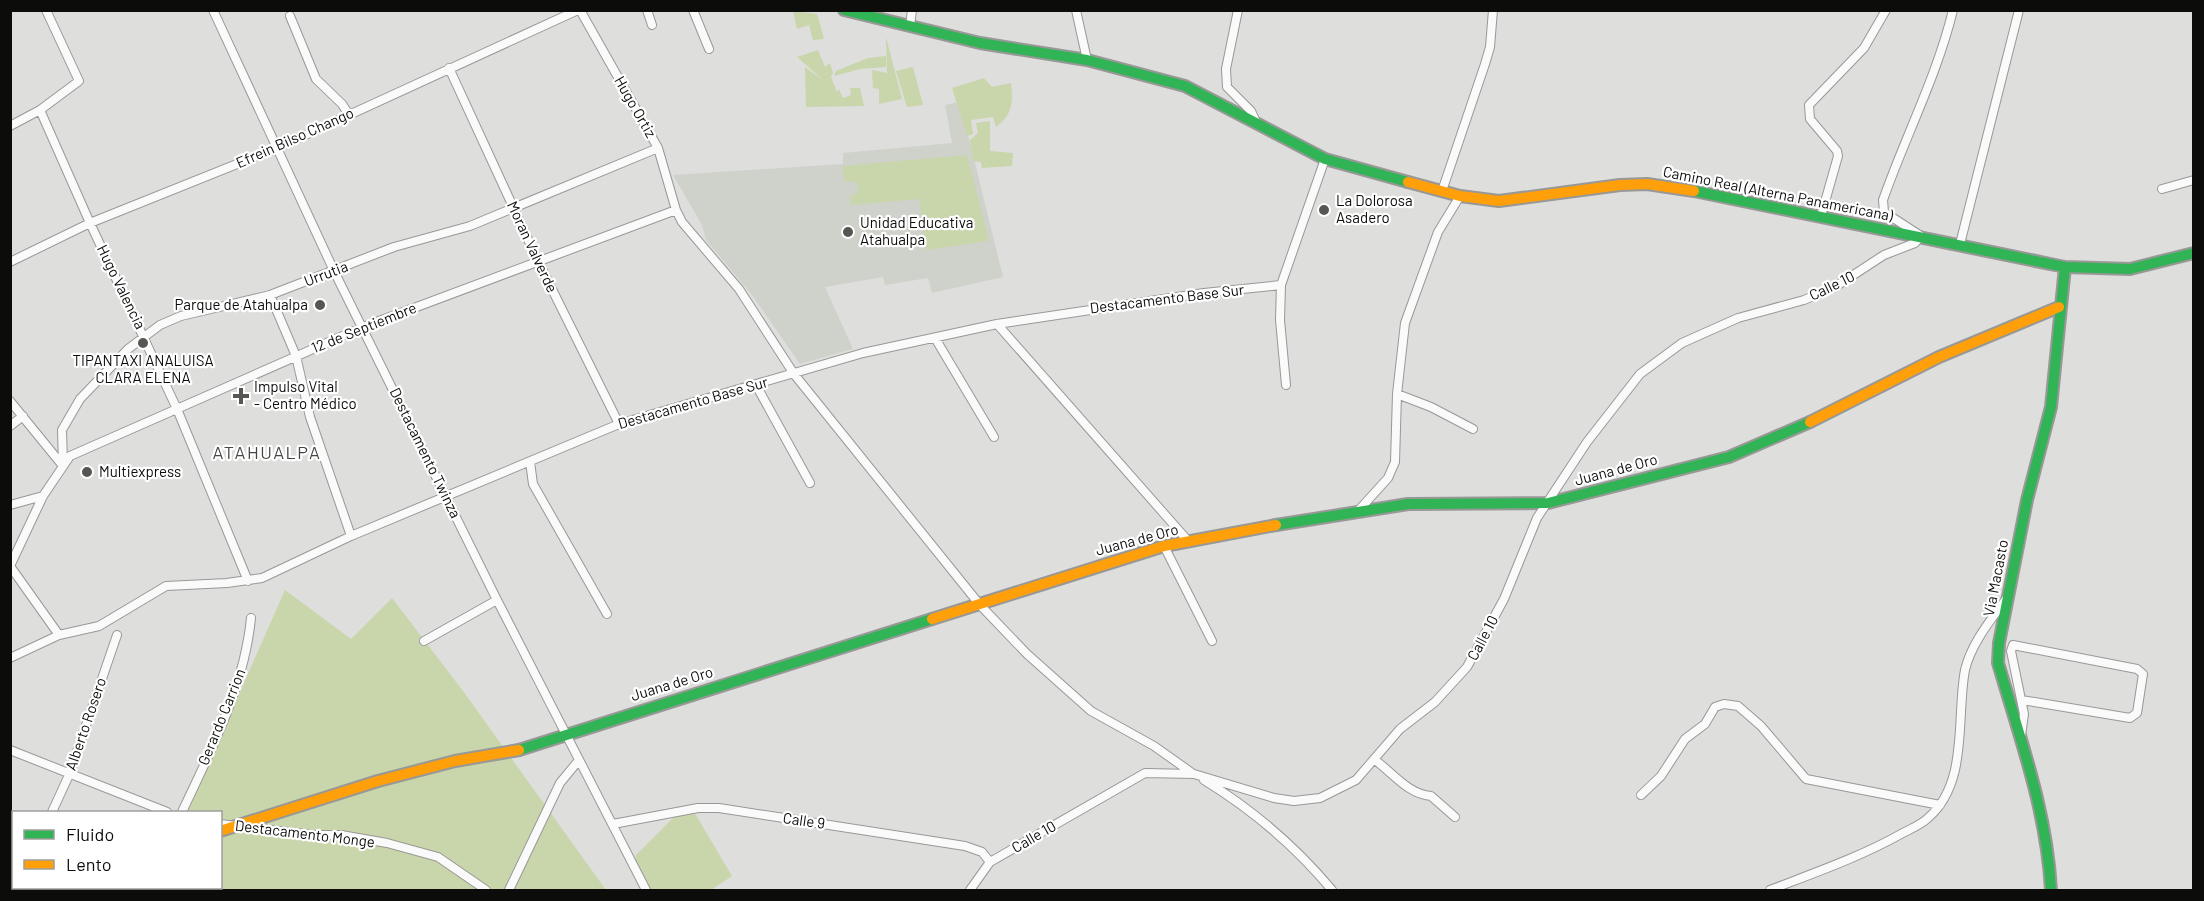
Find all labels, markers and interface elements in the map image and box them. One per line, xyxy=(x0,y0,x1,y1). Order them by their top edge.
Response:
street label: Hugo Ortiz xyxy=(611,73,661,141)
street label: Efrein Bilso Chango xyxy=(233,103,356,171)
street label: Camino Real (Alterna Panamericana) xyxy=(1662,162,1895,224)
place label: La Dolorosa Asadero xyxy=(1336,191,1413,226)
street label: Moran Valverde xyxy=(504,198,562,295)
marker: La Dolorosa Asadero xyxy=(1317,203,1331,217)
place label: Unidad Educativa Atahualpa xyxy=(860,213,973,248)
marker: Unidad Educativa Atahualpa xyxy=(841,225,855,239)
street label: Hugo Valencia xyxy=(94,241,150,332)
street label: Urrutia xyxy=(301,256,350,290)
street label: Calle 10 xyxy=(1806,266,1857,304)
street label: Destacamento Base Sur xyxy=(1089,280,1246,316)
place label: Parque de Atahualpa xyxy=(174,295,308,313)
street label: 12 de Septiembre xyxy=(308,298,419,356)
marker: Parque de Atahualpa xyxy=(313,298,327,312)
marker: TIPANTAXI ANALUISA CLARA ELENA xyxy=(136,336,150,350)
place label: TIPANTAXI ANALUISA CLARA ELENA xyxy=(72,351,214,386)
street label: Destacamento Base Sur xyxy=(616,372,770,432)
place label: Impulso Vital - Centro Médico xyxy=(254,377,357,412)
street label: Destacamento Twinza xyxy=(387,384,465,521)
marker: Impulso Vital - Centro Médico xyxy=(232,387,250,405)
district label: ATAHUALPA xyxy=(212,441,322,463)
street label: Juana de Oro xyxy=(1572,449,1659,489)
place label: Multiexpress xyxy=(99,462,181,480)
marker: Multiexpress xyxy=(80,465,94,479)
street label: Juana de Oro xyxy=(1093,519,1180,559)
street label: Via Macasto xyxy=(1979,538,2011,618)
street label: Calle 10 xyxy=(1463,612,1501,663)
street label: Juana de Oro xyxy=(628,662,715,704)
street label: Gerardo Carrion xyxy=(193,666,249,768)
street label: Alberto Rosero xyxy=(61,675,109,772)
street label: Calle 9 xyxy=(782,808,826,832)
legend xyxy=(12,811,222,889)
street label: Destacamento Monge xyxy=(234,815,376,851)
street label: Calle 10 xyxy=(1008,816,1059,856)
text: Fluido xyxy=(66,823,114,845)
text: Lento xyxy=(66,853,112,875)

